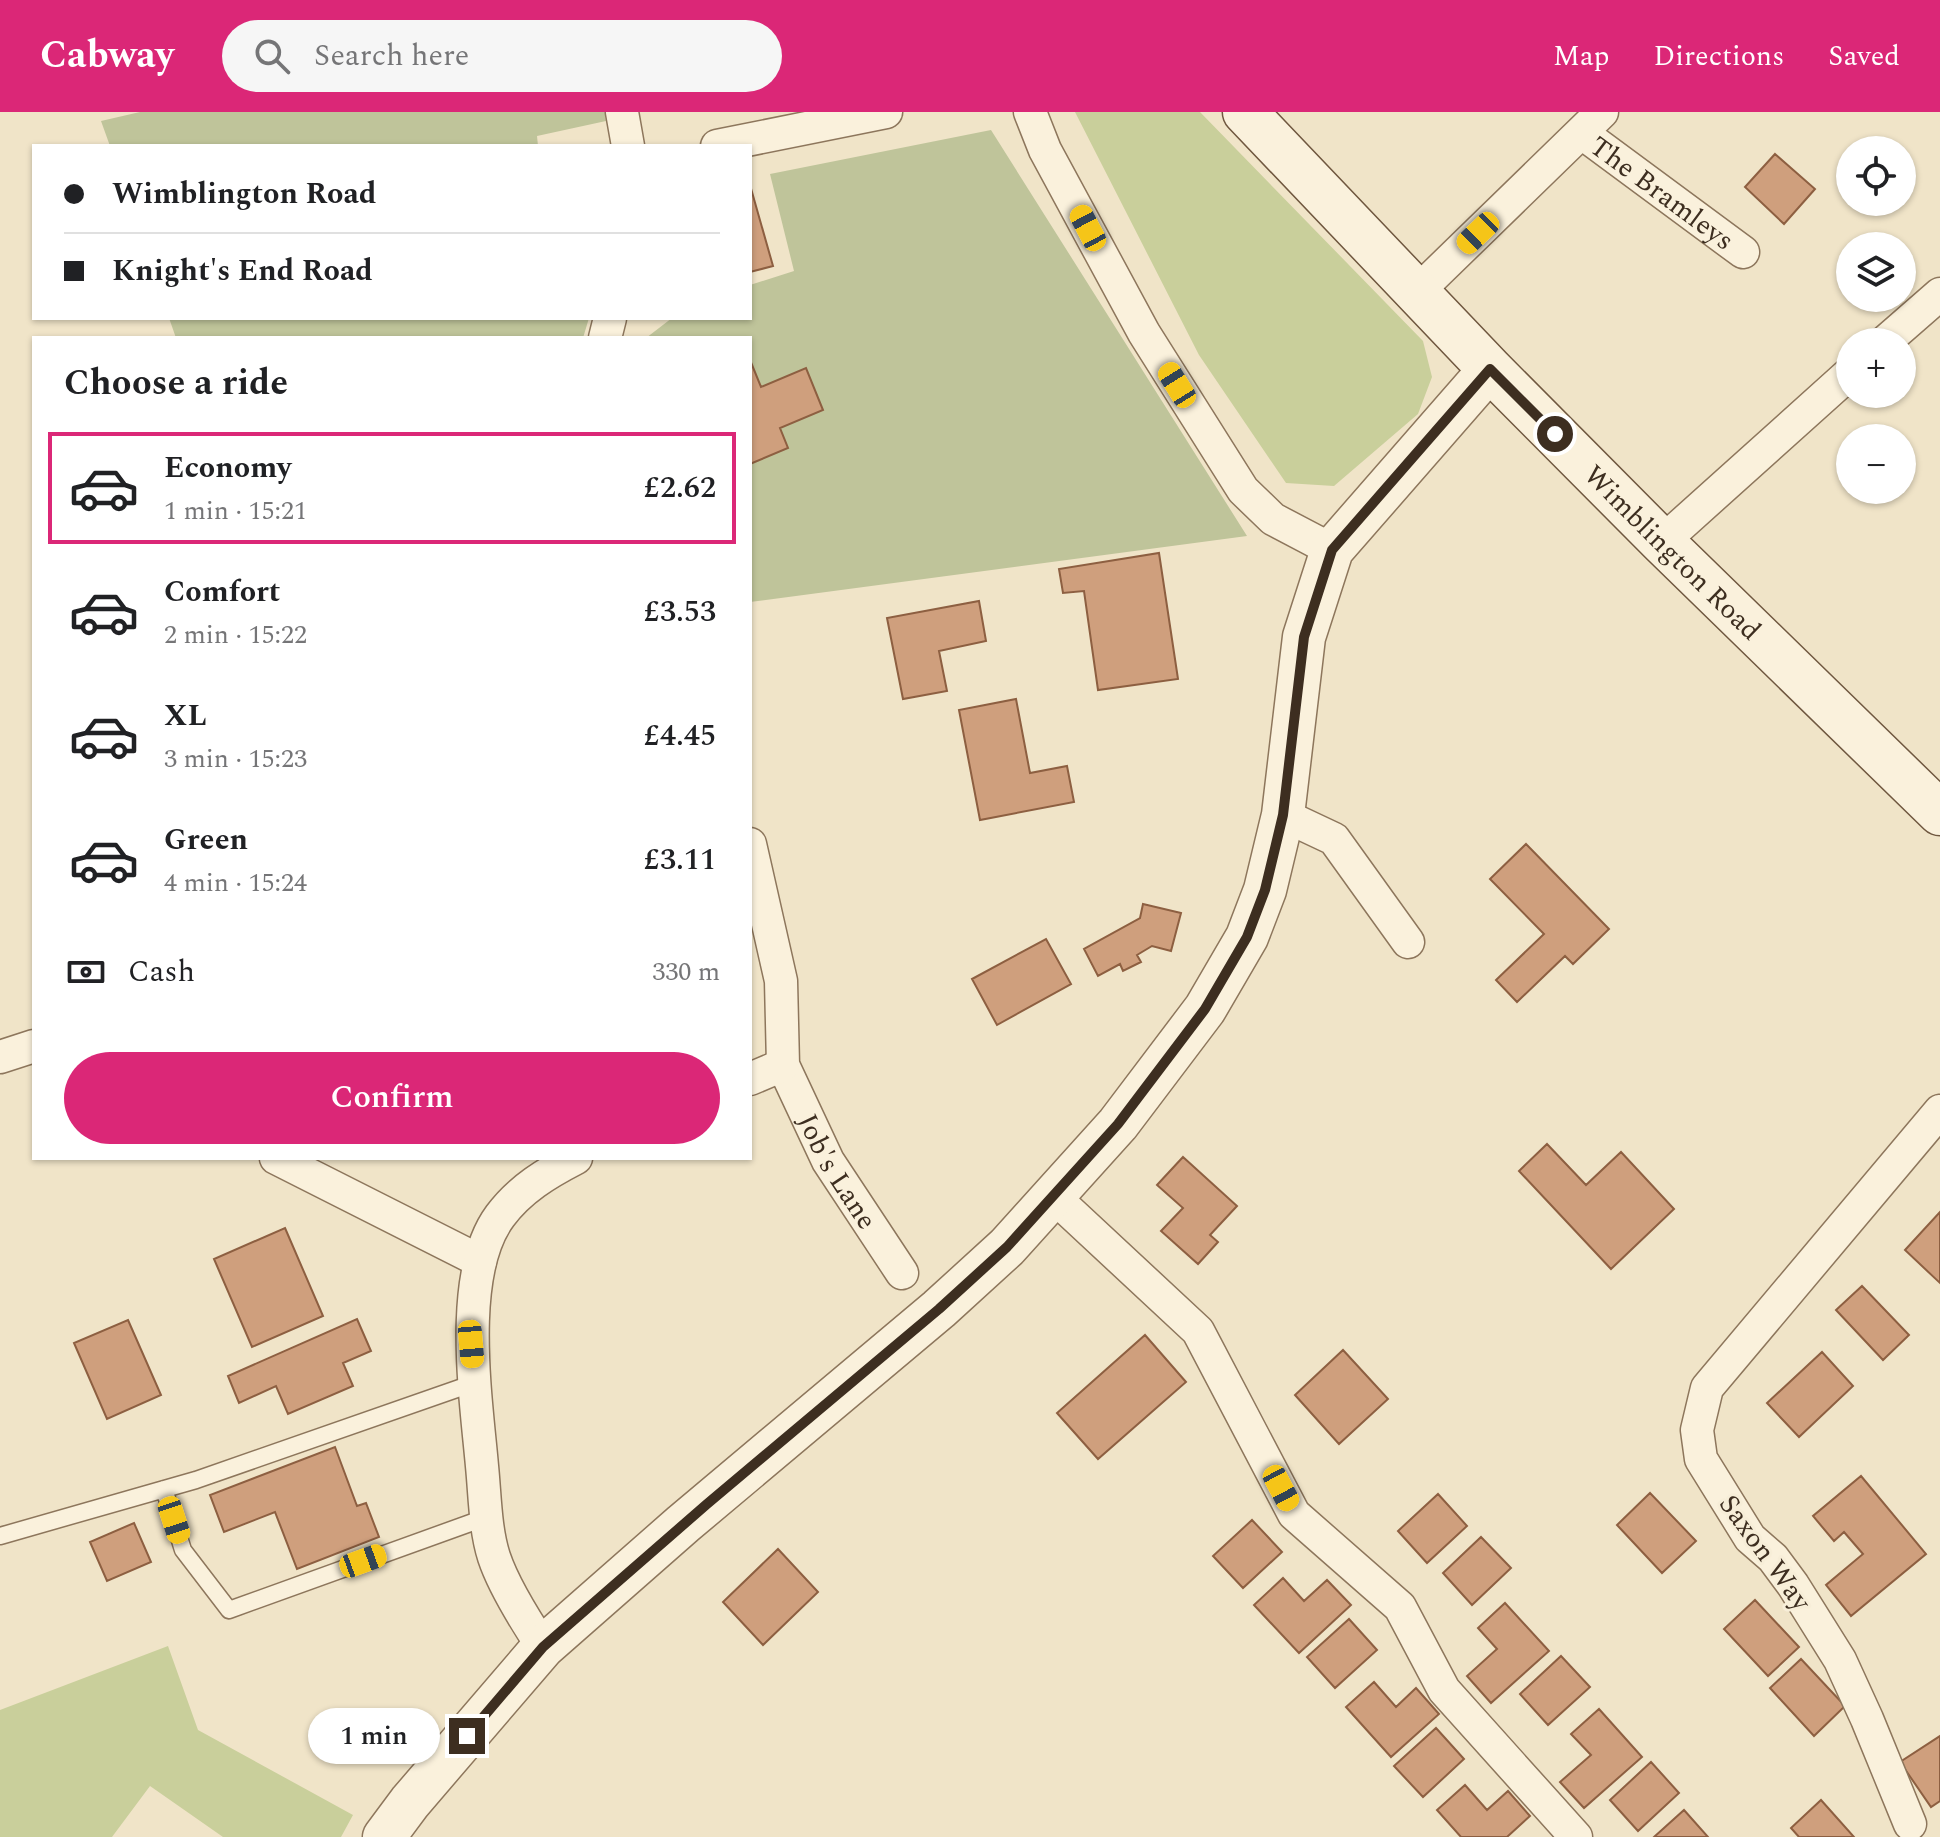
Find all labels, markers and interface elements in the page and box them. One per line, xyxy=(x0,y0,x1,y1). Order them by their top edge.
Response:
search box xyxy=(222,20,782,92)
text: Cabway xyxy=(40,27,174,85)
text: Search here xyxy=(314,33,469,79)
icon: search xyxy=(250,34,294,78)
text: Map xyxy=(1553,35,1610,78)
text: Directions xyxy=(1654,35,1784,78)
text: Saved xyxy=(1828,35,1900,78)
street label: The Bramleys xyxy=(1580,126,1743,262)
map controls xyxy=(1836,136,1916,504)
button: locate xyxy=(1836,136,1916,216)
text: Wimblington Road xyxy=(112,171,377,217)
car xyxy=(1066,201,1110,255)
car xyxy=(1452,208,1504,258)
button: layers xyxy=(1836,232,1916,312)
text: Knight's End Road xyxy=(112,248,373,294)
button: + xyxy=(1836,328,1916,408)
text: Choose a ride xyxy=(64,356,288,411)
car xyxy=(1154,358,1200,412)
route start xyxy=(1537,416,1573,452)
button: − xyxy=(1836,424,1916,504)
text: Economy xyxy=(164,445,291,491)
icon: car xyxy=(68,452,140,524)
street label: Wimblington Road xyxy=(1573,455,1771,651)
text: £2.62 xyxy=(644,465,716,511)
text: 1 min · 15:21 xyxy=(164,491,307,531)
text: Comfort xyxy=(164,569,280,615)
icon: car xyxy=(68,576,140,648)
text: £3.53 xyxy=(644,589,716,635)
text: 2 min · 15:22 xyxy=(164,615,307,655)
text: XL xyxy=(164,693,207,739)
icon: car xyxy=(68,700,140,772)
text: £4.45 xyxy=(644,713,716,759)
text: 3 min · 15:23 xyxy=(164,739,307,779)
text: Green xyxy=(164,817,248,863)
icon: car xyxy=(68,824,140,896)
text: £3.11 xyxy=(644,837,716,883)
text: 4 min · 15:24 xyxy=(164,863,307,903)
text: Cash xyxy=(128,949,195,995)
icon: cash xyxy=(64,950,108,994)
text: 330 m xyxy=(652,952,720,992)
button: Confirm xyxy=(64,1052,720,1144)
street label: Job's Lane xyxy=(786,1107,888,1239)
car xyxy=(457,1319,485,1369)
car xyxy=(1259,1461,1303,1515)
street label: Saxon Way xyxy=(1708,1486,1823,1621)
car xyxy=(155,1493,193,1547)
car xyxy=(336,1542,390,1580)
callout: 1 min xyxy=(307,1708,439,1764)
text: 1 min xyxy=(340,1716,408,1756)
route end xyxy=(449,1718,485,1754)

